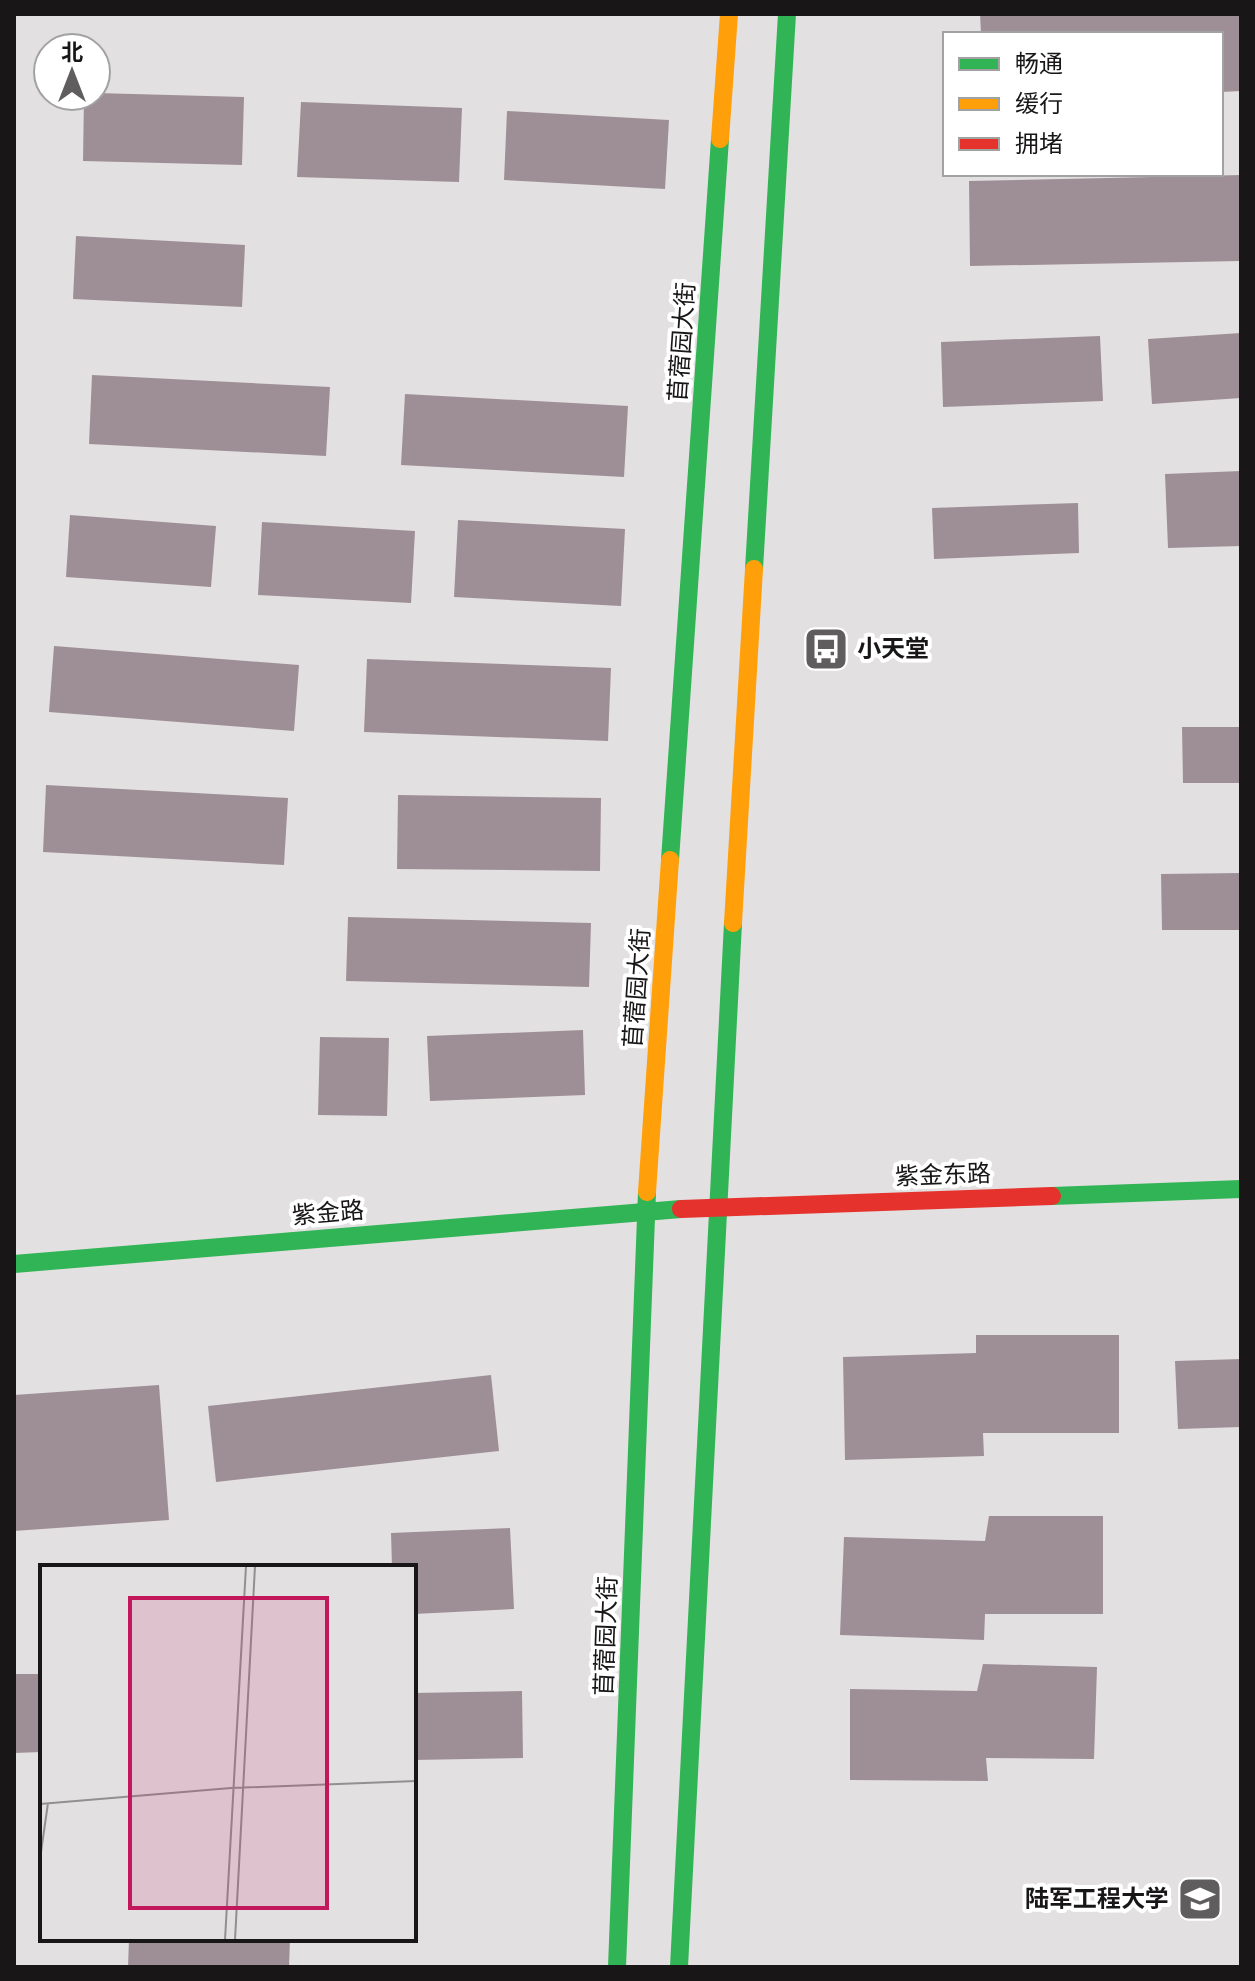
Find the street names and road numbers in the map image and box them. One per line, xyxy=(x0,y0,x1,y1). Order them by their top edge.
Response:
street label: 苜蓿园大街 xyxy=(664,281,700,403)
street label: 苜蓿园大街 xyxy=(619,927,655,1049)
street label: 紫金东路 xyxy=(895,1159,991,1191)
street label: 紫金路 xyxy=(291,1196,365,1230)
street label: 苜蓿园大街 xyxy=(590,1576,622,1696)

